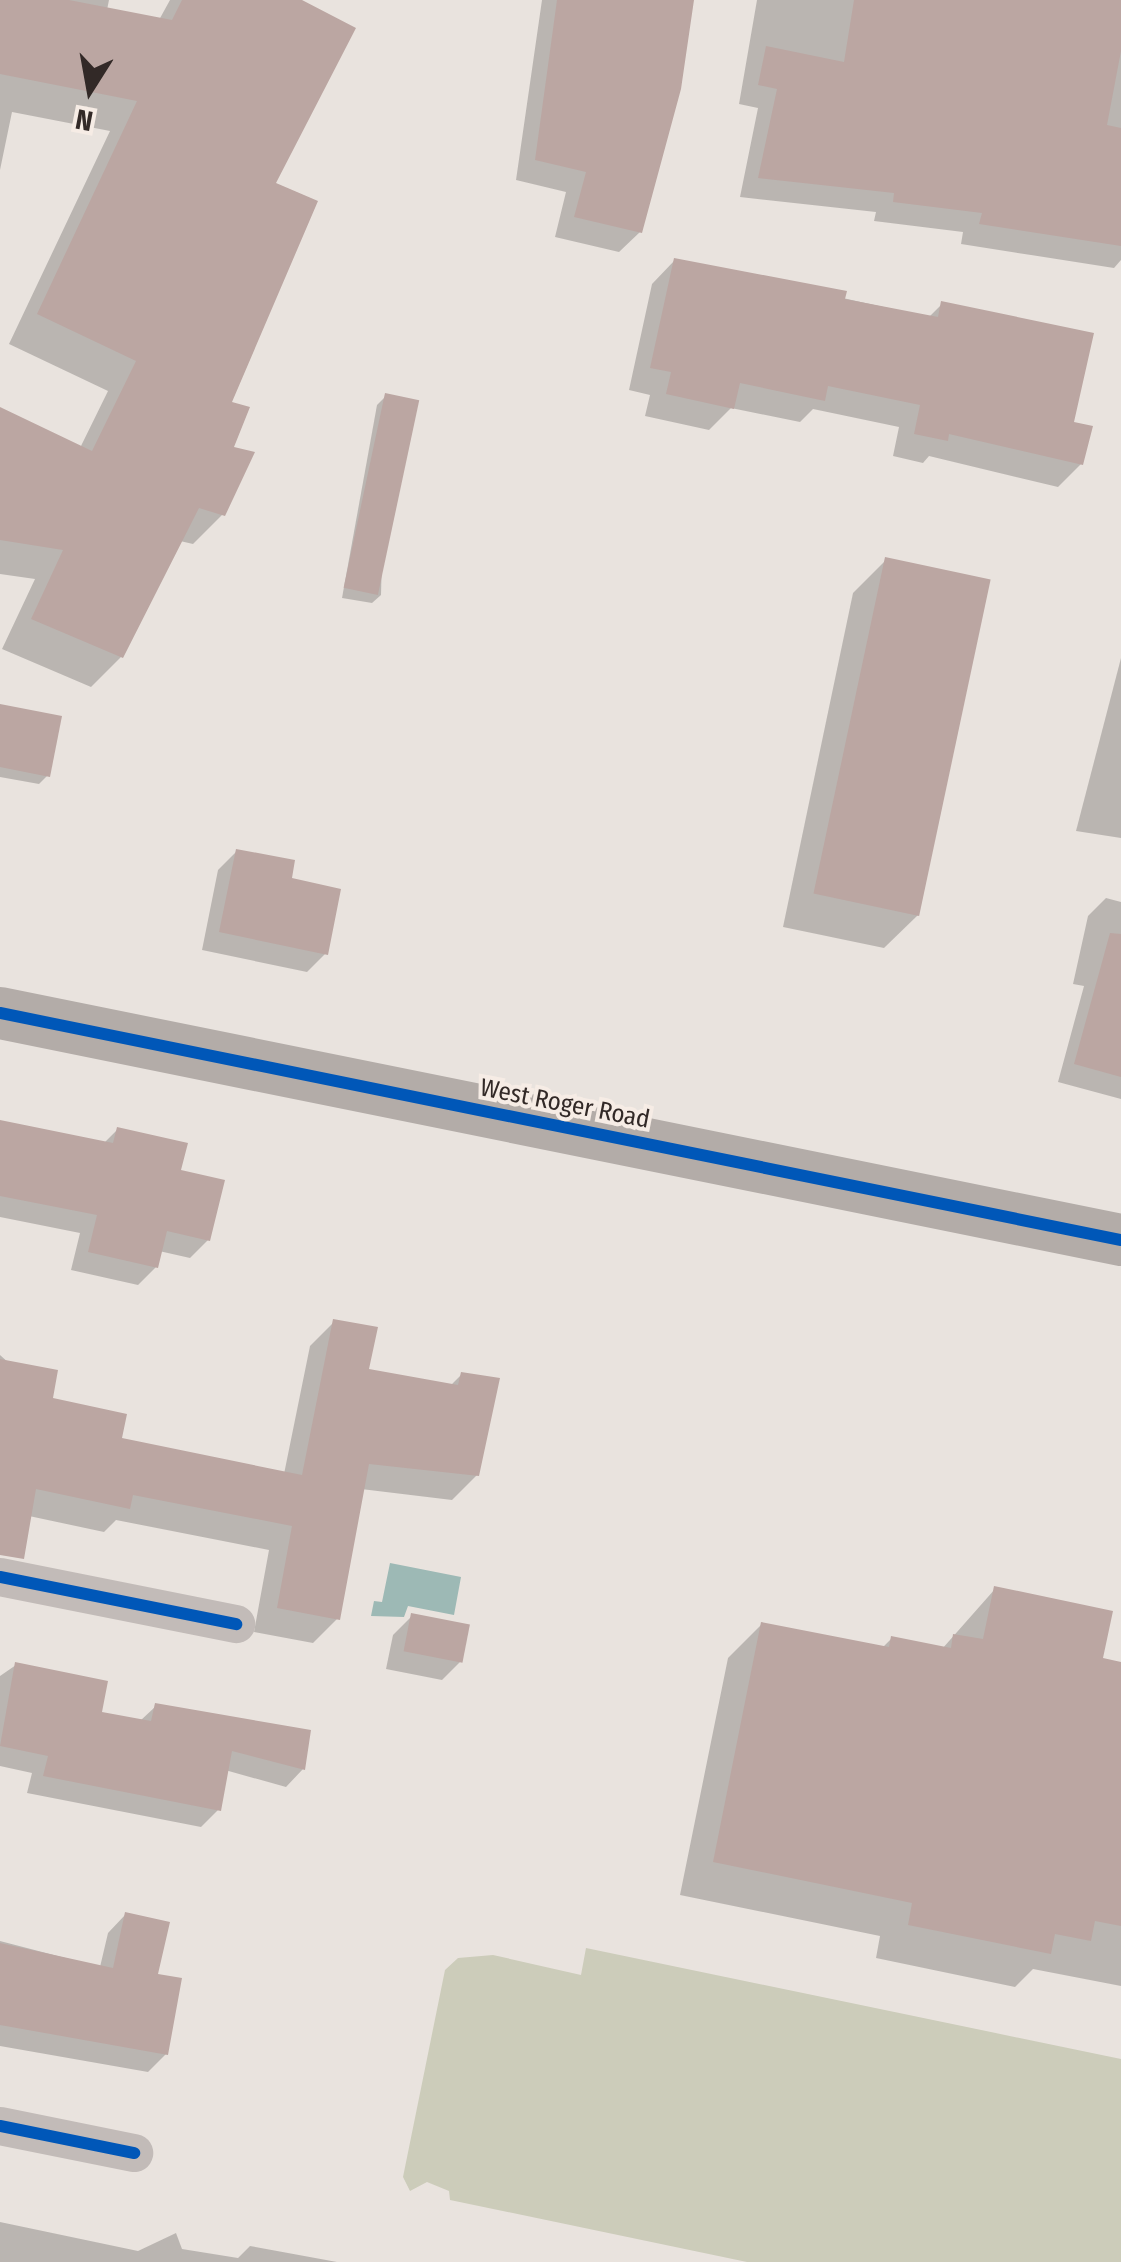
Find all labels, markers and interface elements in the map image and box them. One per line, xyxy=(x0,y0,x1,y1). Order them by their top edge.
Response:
north arrow xyxy=(40,40,140,140)
text: N xyxy=(73,102,96,138)
street label: West Roger Road xyxy=(478,1073,652,1135)

